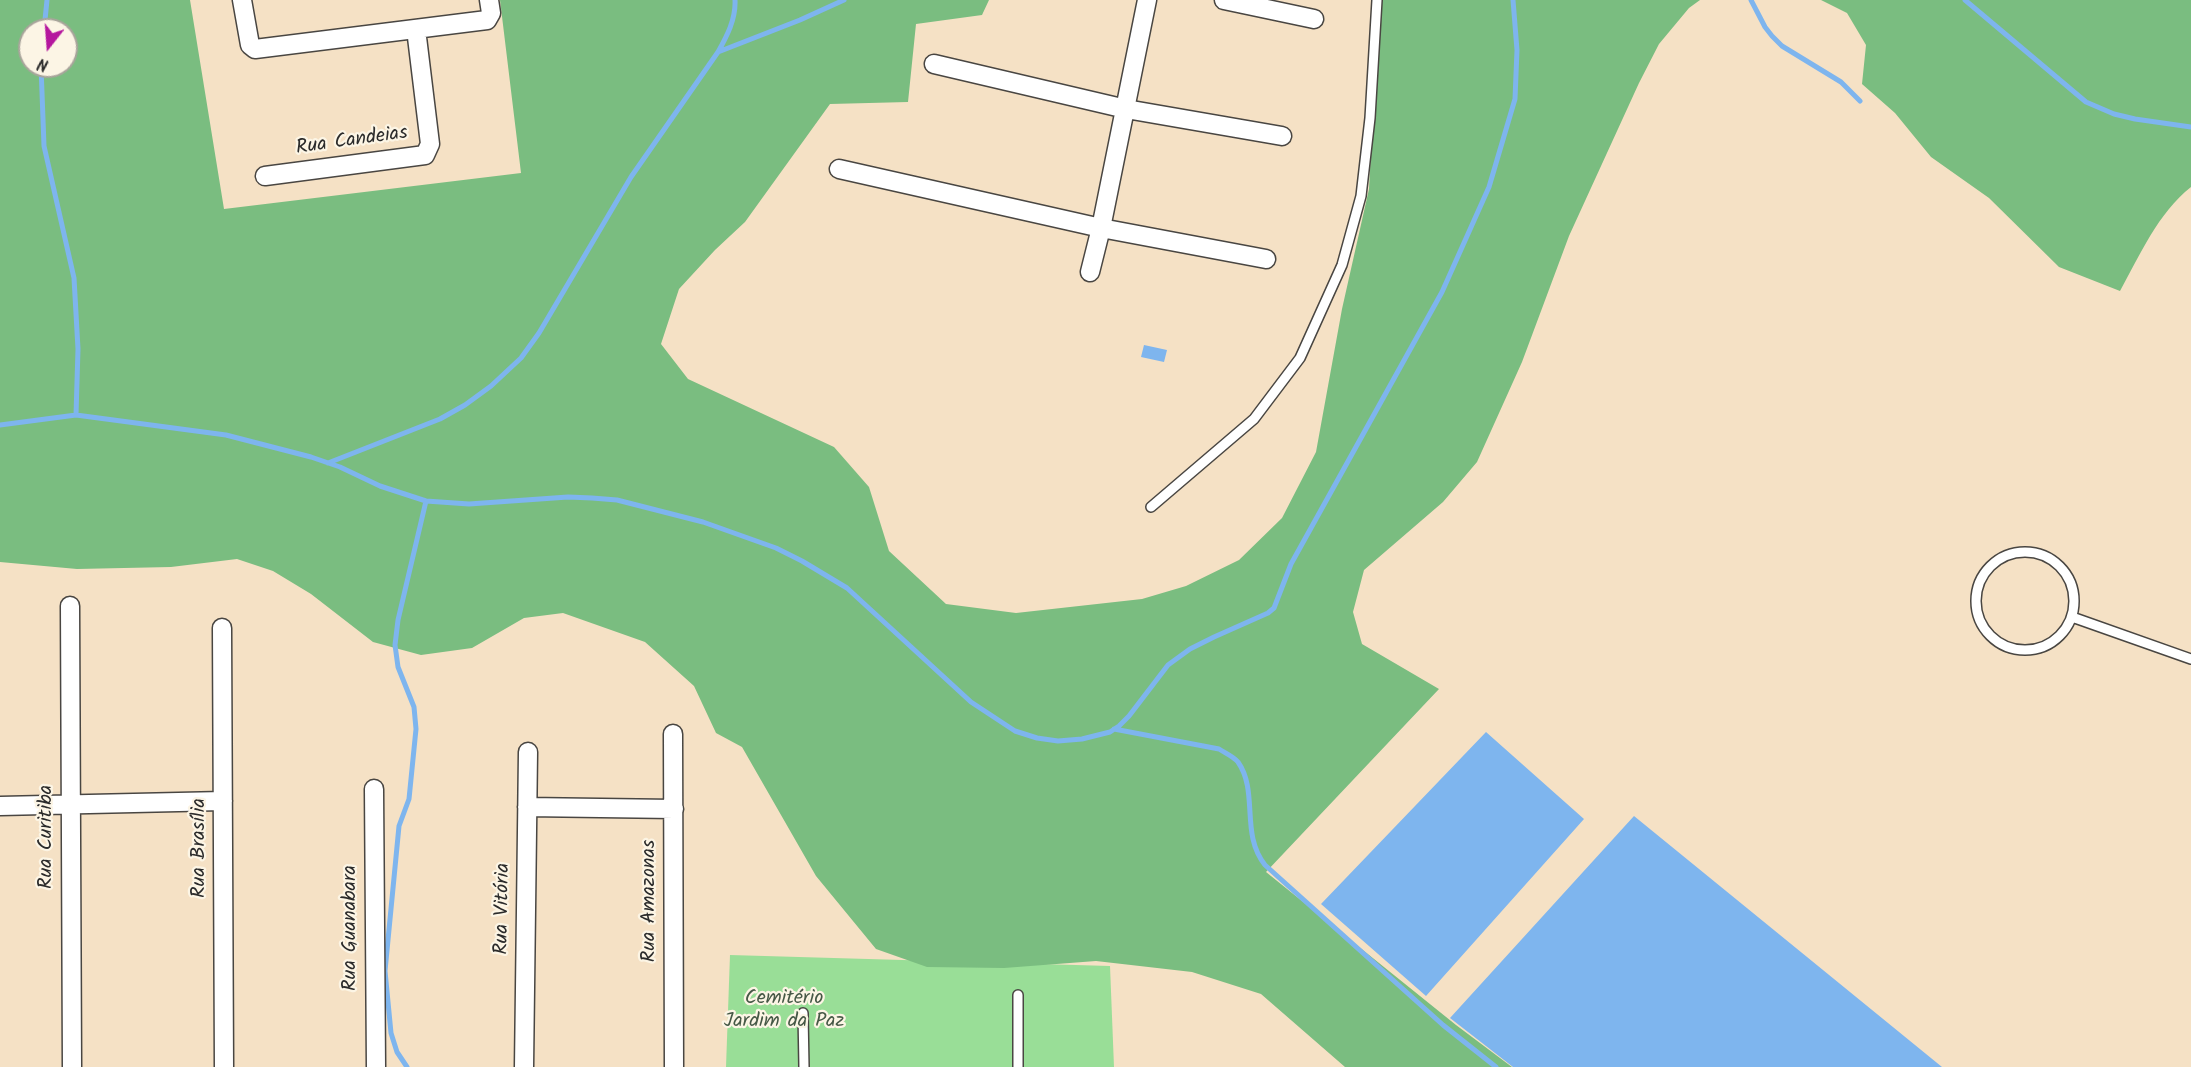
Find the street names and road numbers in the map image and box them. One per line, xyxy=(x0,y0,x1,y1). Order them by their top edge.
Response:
street label: Rua Candeias xyxy=(295,122,409,162)
street label: Rua Curitiba xyxy=(36,785,60,889)
street label: Rua Brasília xyxy=(189,798,213,898)
street label: Rua Amazonas xyxy=(639,840,663,962)
street label: Rua Vitória xyxy=(491,863,517,955)
street label: Rua Guanabara xyxy=(340,865,364,991)

